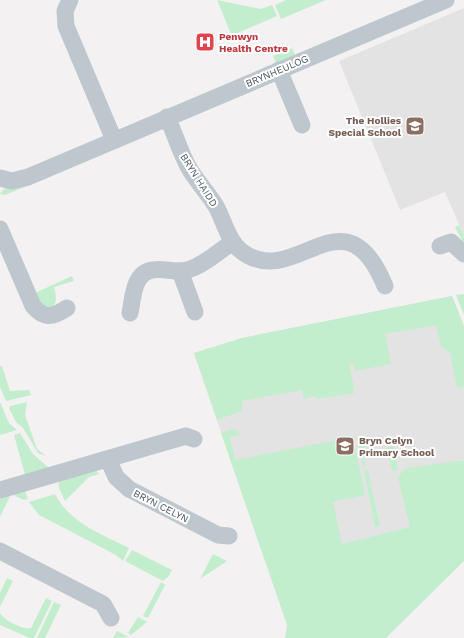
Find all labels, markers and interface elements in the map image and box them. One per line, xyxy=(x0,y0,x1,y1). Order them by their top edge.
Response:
hospital icon: Penwyn Health Centre xyxy=(194,31,216,53)
place label: Penwyn Health Centre xyxy=(219,31,288,54)
street label: BRYNHEULOG xyxy=(244,53,310,89)
place label: The Hollies Special School xyxy=(329,115,402,138)
school or university icon: The Hollies Special School xyxy=(404,115,426,137)
street label: BRYN HAIDD xyxy=(178,151,220,209)
school or university icon: Bryn Celyn Primary School xyxy=(334,435,356,457)
place label: Bryn Celyn Primary School xyxy=(359,435,435,458)
street label: BRYN CELYN xyxy=(132,487,190,525)

